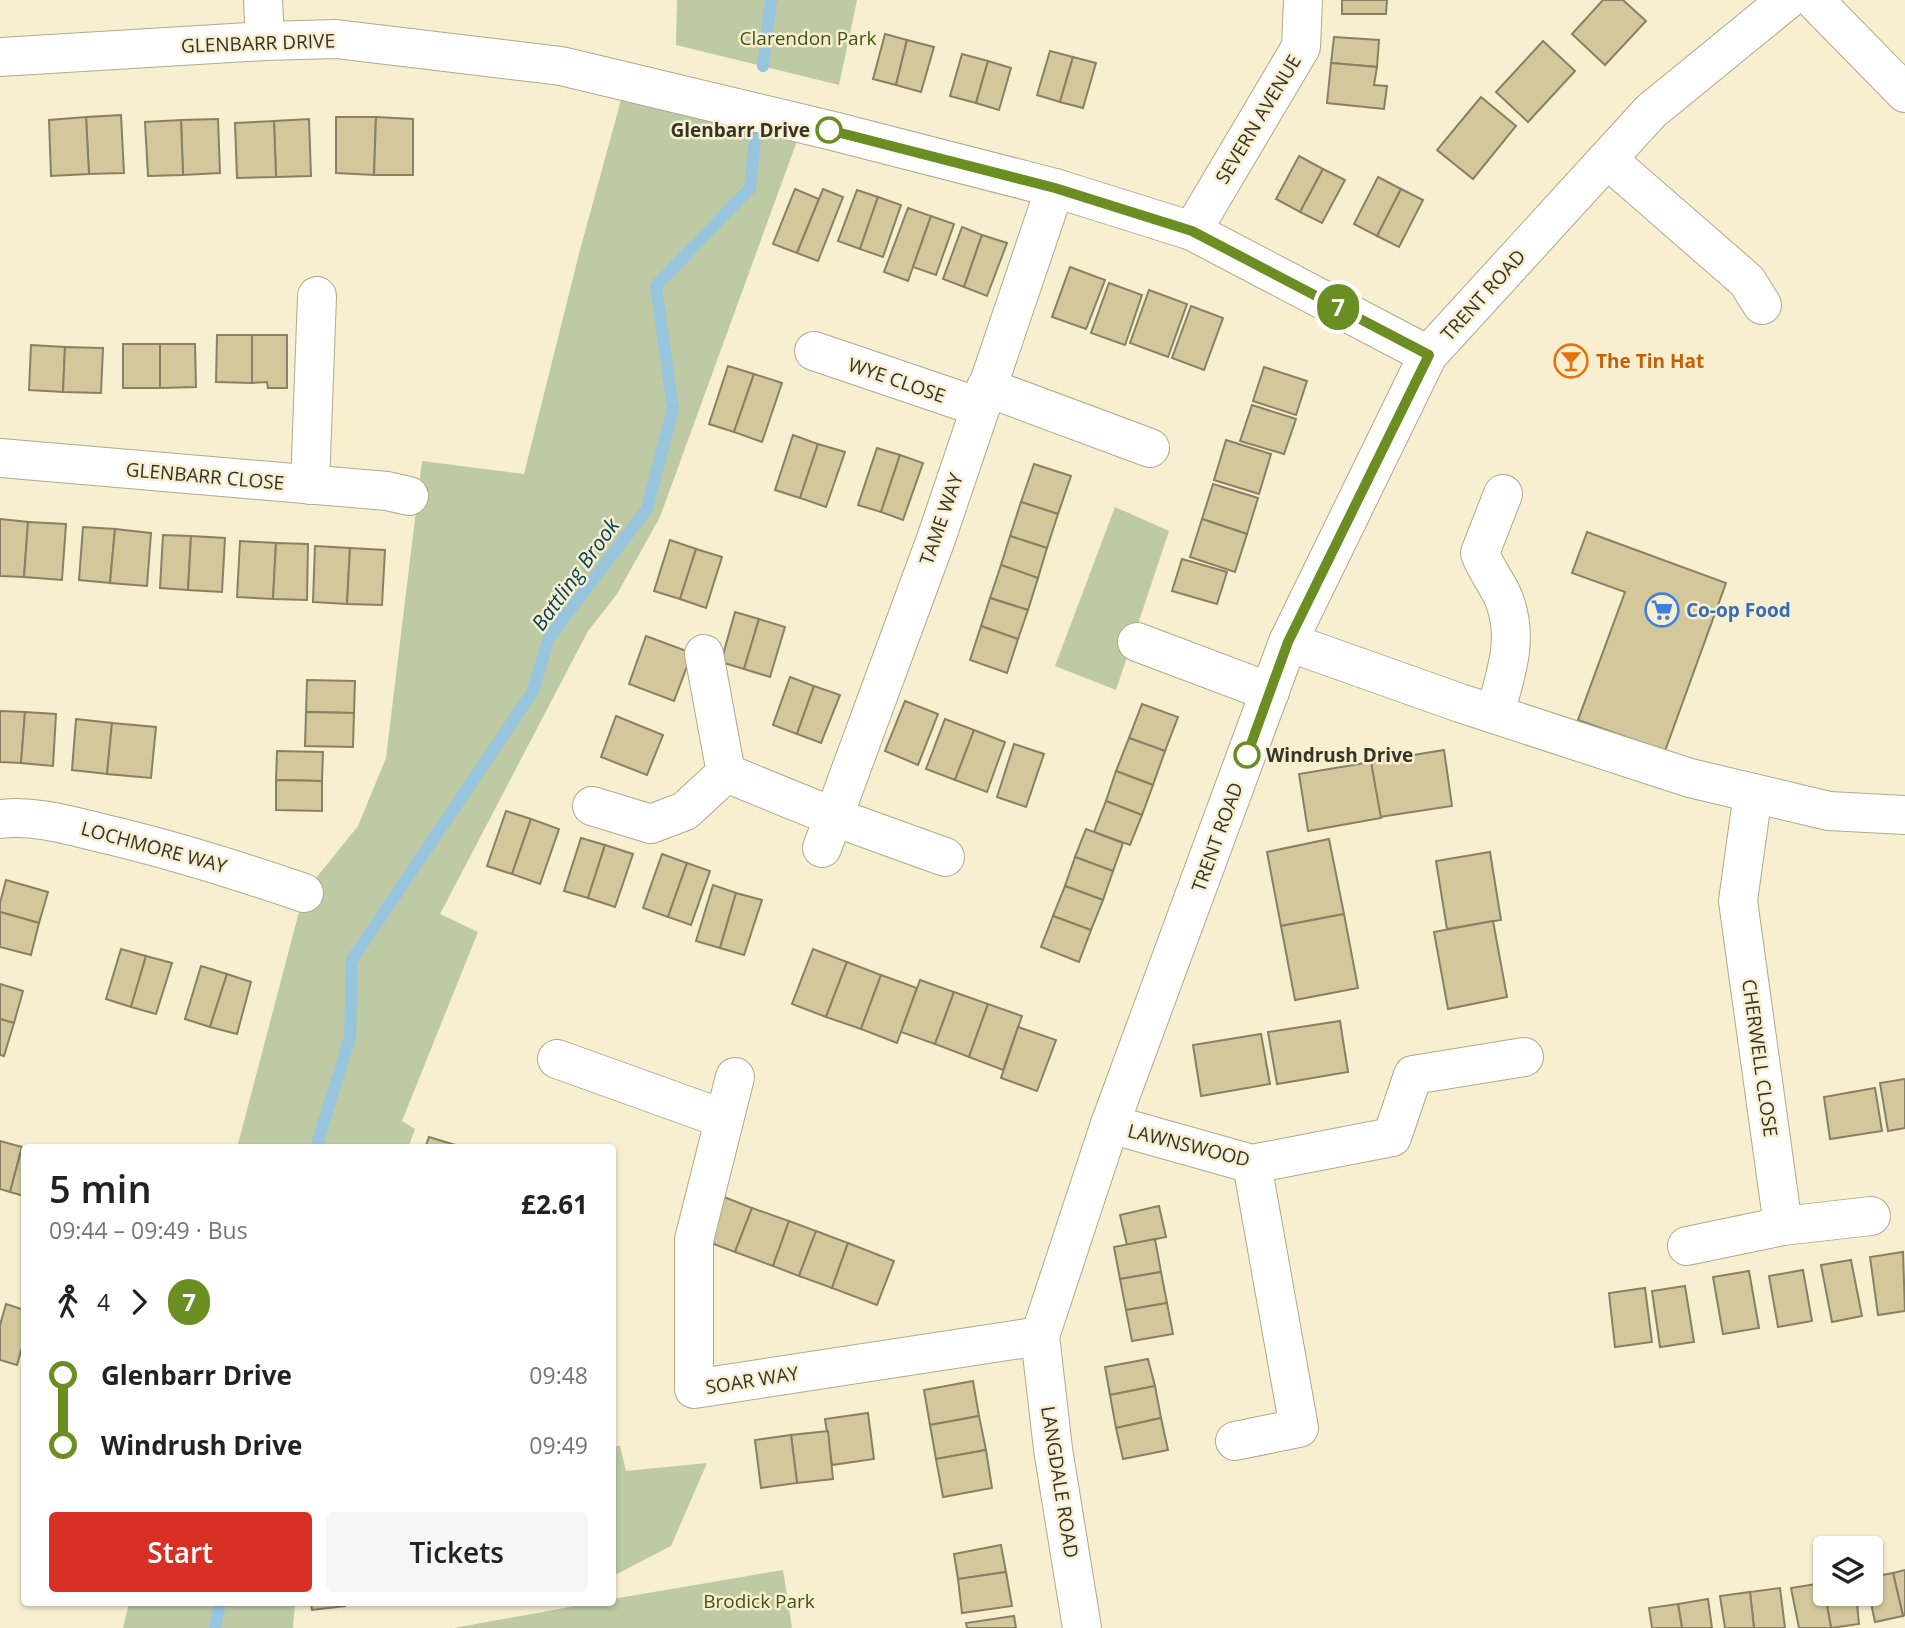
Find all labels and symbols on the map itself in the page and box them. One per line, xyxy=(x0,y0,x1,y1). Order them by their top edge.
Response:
park label: Clarendon Park xyxy=(740,25,876,51)
street label: GLENBARR DRIVE xyxy=(181,27,335,59)
street label: SEVERN AVENUE xyxy=(1209,50,1307,188)
place label: Glenbarr Drive xyxy=(671,117,810,143)
marker: Glenbarr Drive xyxy=(816,117,842,143)
street label: TRENT ROAD xyxy=(1435,244,1531,346)
line badge: 7 xyxy=(1315,284,1361,330)
bar icon: The Tin Hat xyxy=(1552,342,1590,380)
place label: The Tin Hat xyxy=(1596,348,1704,374)
street label: WYE CLOSE xyxy=(845,351,949,409)
street label: GLENBARR CLOSE xyxy=(125,456,285,496)
street label: TAME WAY xyxy=(913,469,969,568)
water label: Battling Brook xyxy=(525,512,626,636)
supermarket icon: Co-op Food xyxy=(1643,591,1681,629)
place label: Co-op Food xyxy=(1686,597,1791,623)
marker: Windrush Drive xyxy=(1234,742,1260,768)
place label: Windrush Drive xyxy=(1266,742,1413,768)
street label: TRENT ROAD xyxy=(1185,779,1249,895)
street label: LOCHMORE WAY xyxy=(78,815,230,879)
street label: CHERWELL CLOSE xyxy=(1736,978,1784,1138)
street label: LAWNSWOOD xyxy=(1125,1117,1253,1173)
street label: SOAR WAY xyxy=(704,1360,801,1400)
street label: LANGDALE ROAD xyxy=(1035,1404,1085,1560)
park label: Brodick Park xyxy=(703,1588,815,1614)

